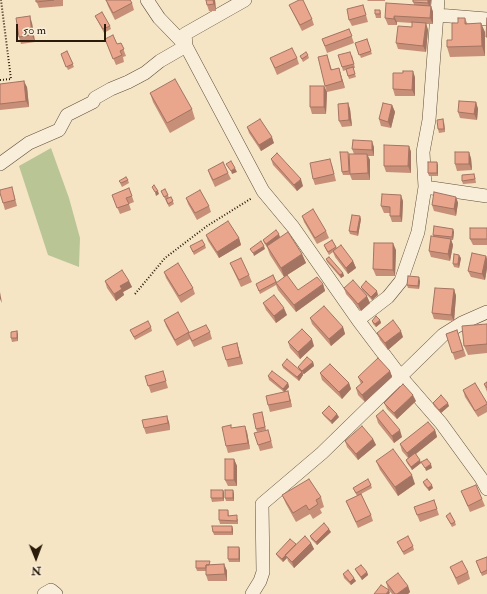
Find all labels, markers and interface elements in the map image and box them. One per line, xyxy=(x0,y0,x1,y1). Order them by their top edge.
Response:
scale bar xyxy=(18,16,108,42)
text: 50 m xyxy=(23,23,46,38)
north arrow xyxy=(16,538,56,578)
text: N xyxy=(31,564,41,577)

